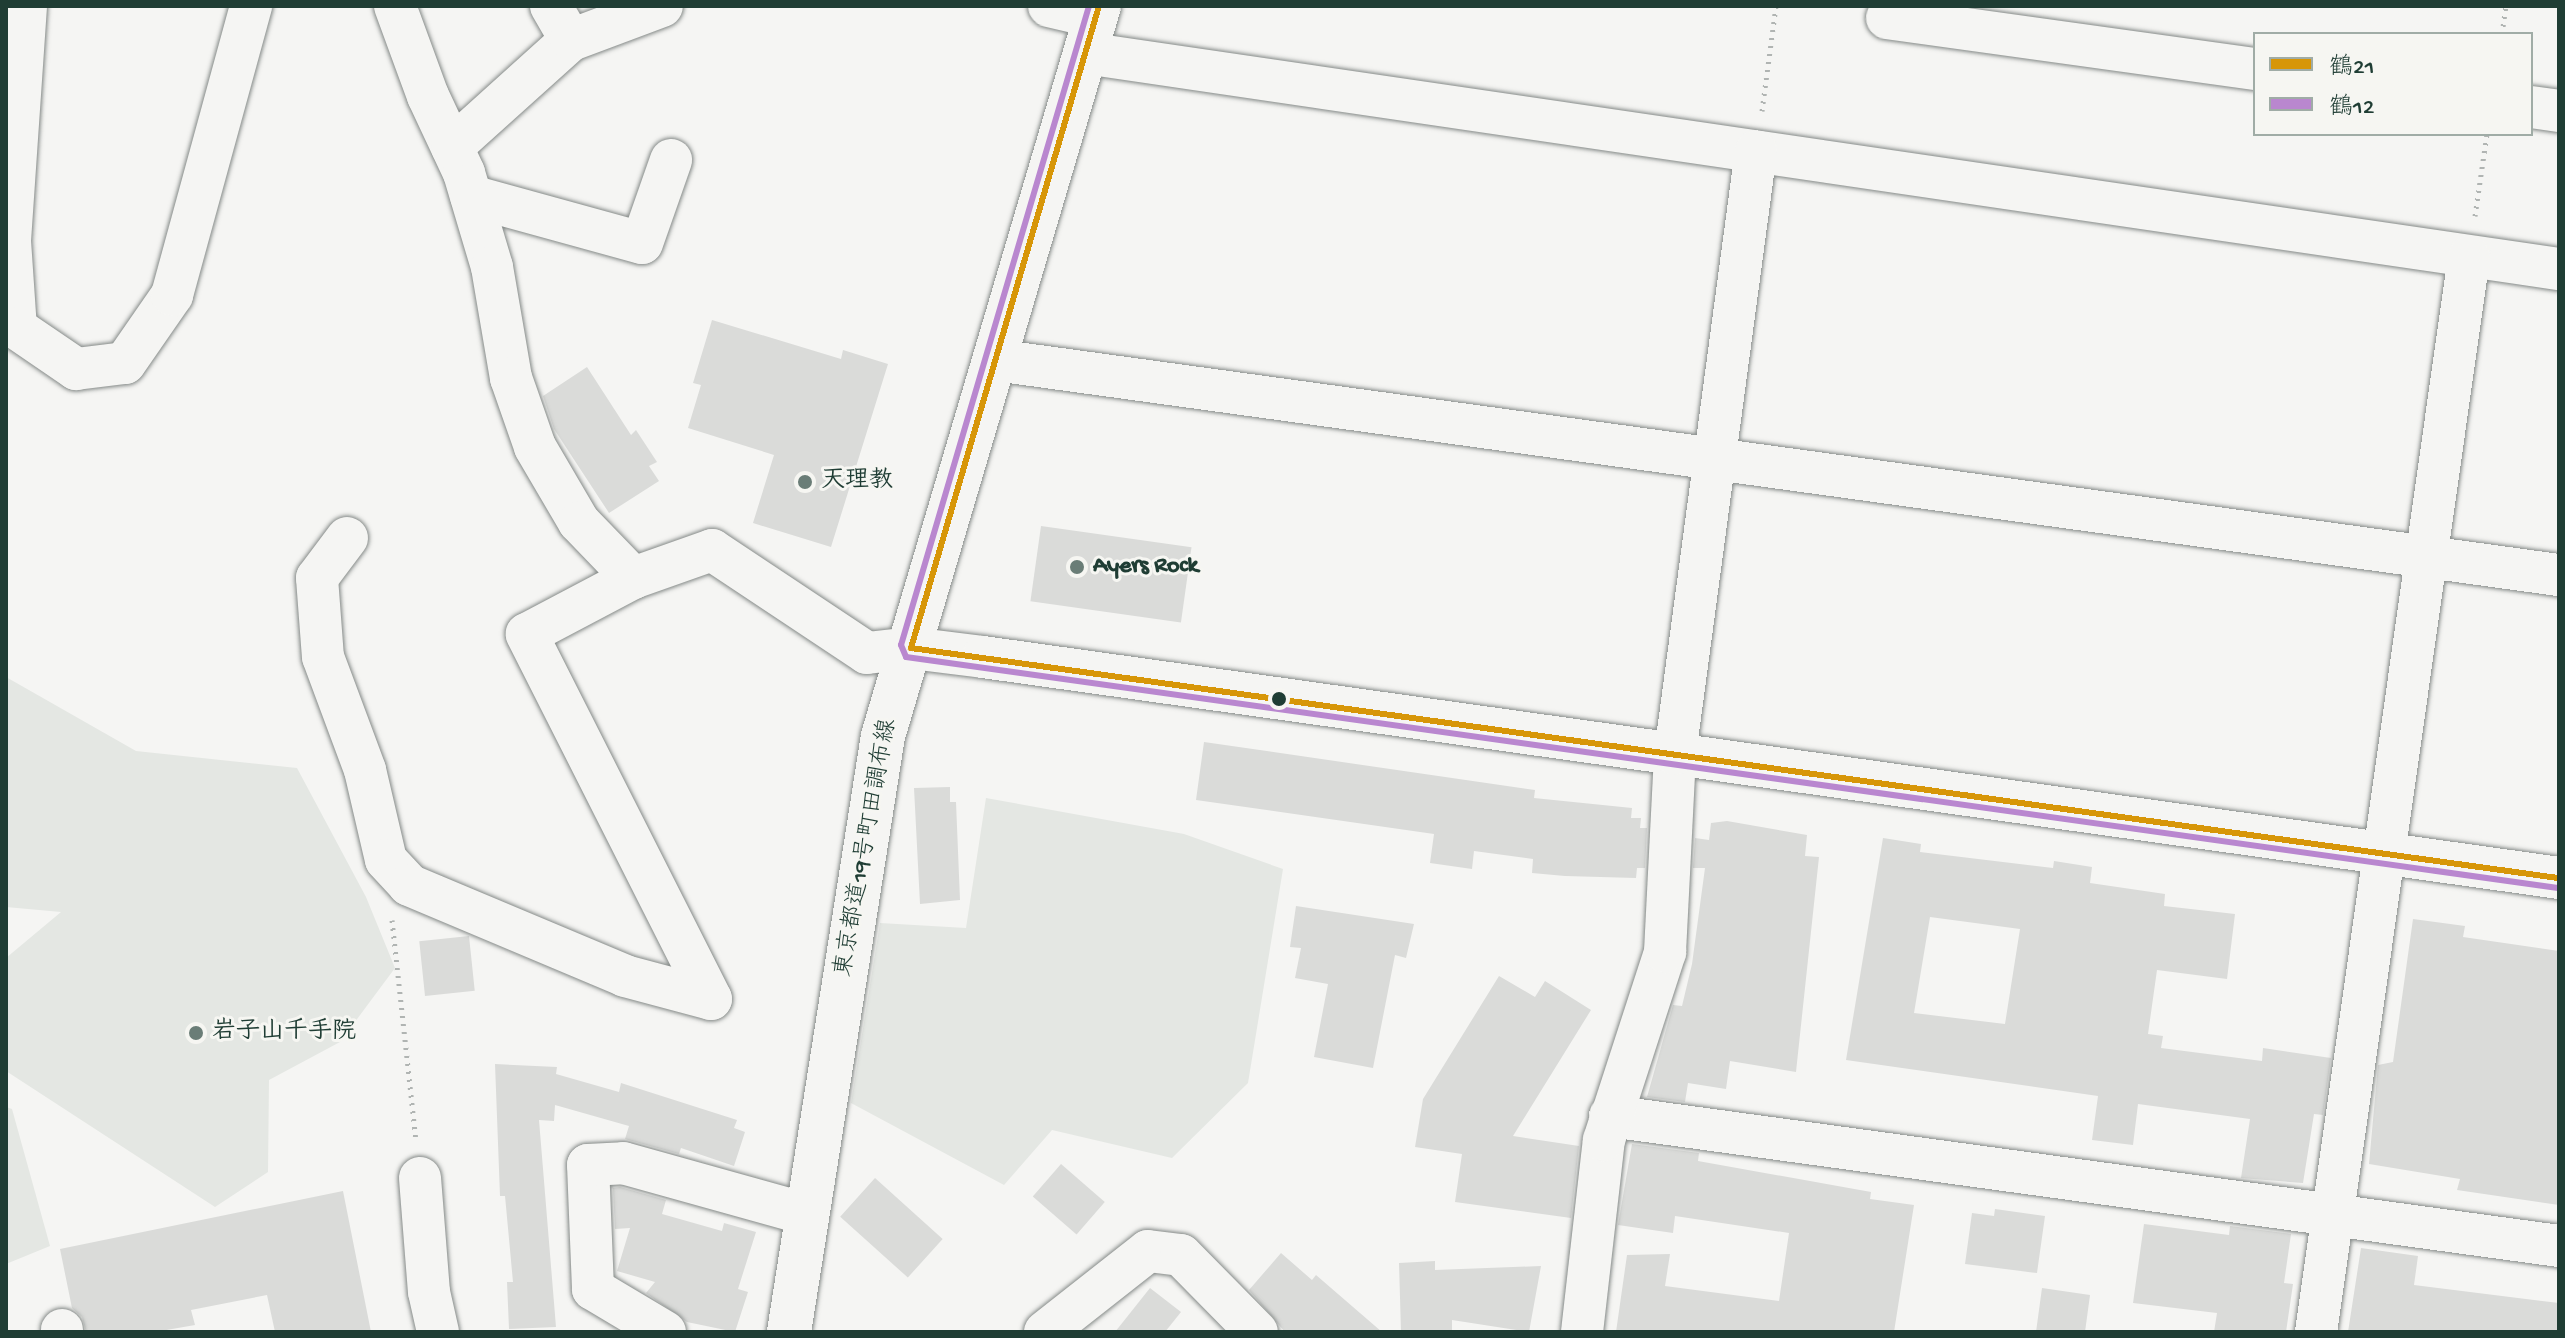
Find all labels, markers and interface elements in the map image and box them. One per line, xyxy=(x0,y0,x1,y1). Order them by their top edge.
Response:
legend xyxy=(2253,32,2533,136)
text: 鶴21 xyxy=(2329,54,2374,83)
text: 鶴12 xyxy=(2329,94,2374,123)
place label: 天理教 xyxy=(821,468,893,496)
marker: 天理教 xyxy=(796,473,814,491)
place label: Ayers Rock xyxy=(1093,553,1198,581)
marker: Ayers Rock xyxy=(1068,558,1086,576)
unlabelled marker xyxy=(1271,691,1287,707)
street label: 東京都道19号町田調布線 xyxy=(830,717,904,979)
place label: 岩子山千手院 xyxy=(212,1019,356,1047)
marker: 岩子山千手院 xyxy=(187,1024,205,1042)

